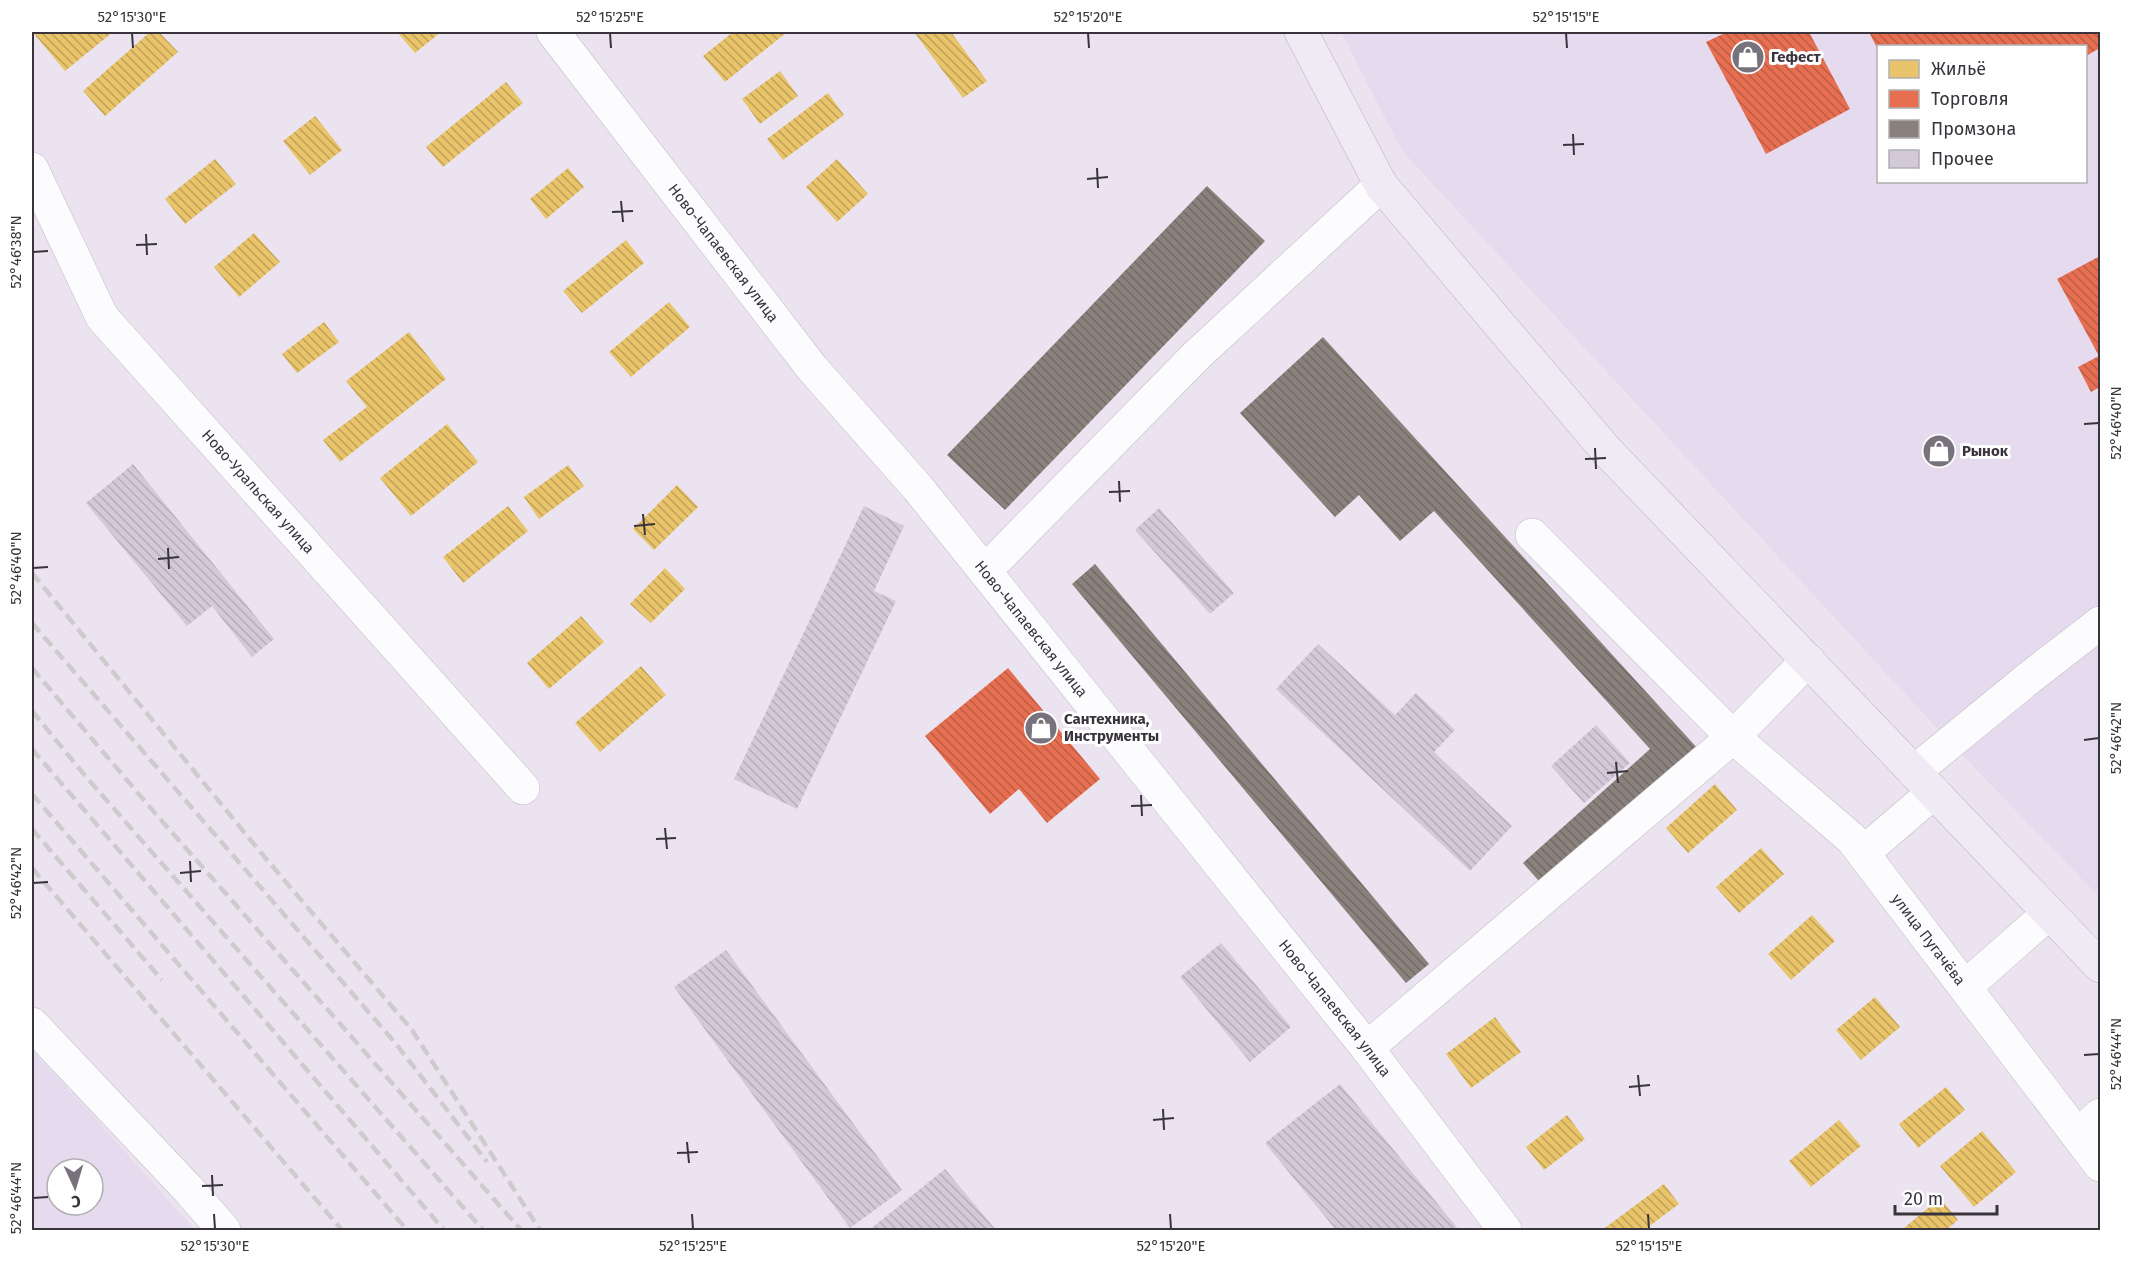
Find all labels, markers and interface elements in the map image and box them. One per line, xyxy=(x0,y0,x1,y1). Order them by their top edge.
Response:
text: 52°15'30"E xyxy=(97,8,167,26)
text: 52°15'25"E xyxy=(576,8,644,26)
text: 52°15'20"E xyxy=(1053,8,1123,26)
text: 52°15'15"E xyxy=(1532,8,1600,26)
shop icon: Гефест xyxy=(1730,39,1766,75)
legend xyxy=(1877,45,2087,183)
place label: Гефест xyxy=(1771,48,1821,66)
text: Жильё xyxy=(1931,58,1986,80)
text: Торговля xyxy=(1931,88,2009,110)
text: Промзона xyxy=(1931,118,2016,140)
text: Прочее xyxy=(1931,148,1994,170)
street label: Ново-Чапаевская улица xyxy=(664,180,782,326)
text: 52°46'38"N xyxy=(7,215,25,289)
text: 52°46'40"N xyxy=(2107,386,2125,460)
street label: Ново-Уральская улица xyxy=(198,426,318,557)
shop icon: Рынок xyxy=(1921,433,1957,469)
place label: Рынок xyxy=(1962,442,2009,460)
text: 52°46'40"N xyxy=(7,531,25,605)
street label: Ново-Чапаевская улица xyxy=(971,557,1091,701)
text: 52°46'42"N xyxy=(2107,702,2125,774)
shop icon: Сантехника, Инструменты xyxy=(1023,710,1059,746)
place label: Сантехника, Инструменты xyxy=(1064,710,1159,745)
text: 52°46'42"N xyxy=(7,847,25,919)
street label: улица Пугачёва xyxy=(1888,890,1969,989)
street label: Ново-Чапаевская улица xyxy=(1275,936,1395,1080)
text: 52°46'44"N xyxy=(2107,1018,2125,1090)
north arrow xyxy=(45,1157,105,1217)
text: 52°46'44"N xyxy=(7,1162,25,1234)
scale bar xyxy=(1895,1178,1997,1216)
text: 20 m xyxy=(1904,1188,1943,1210)
text: С xyxy=(70,1192,81,1211)
text: 52°15'30"E xyxy=(180,1237,250,1255)
text: 52°15'25"E xyxy=(659,1237,727,1255)
text: 52°15'20"E xyxy=(1136,1237,1206,1255)
text: 52°15'15"E xyxy=(1615,1237,1683,1255)

